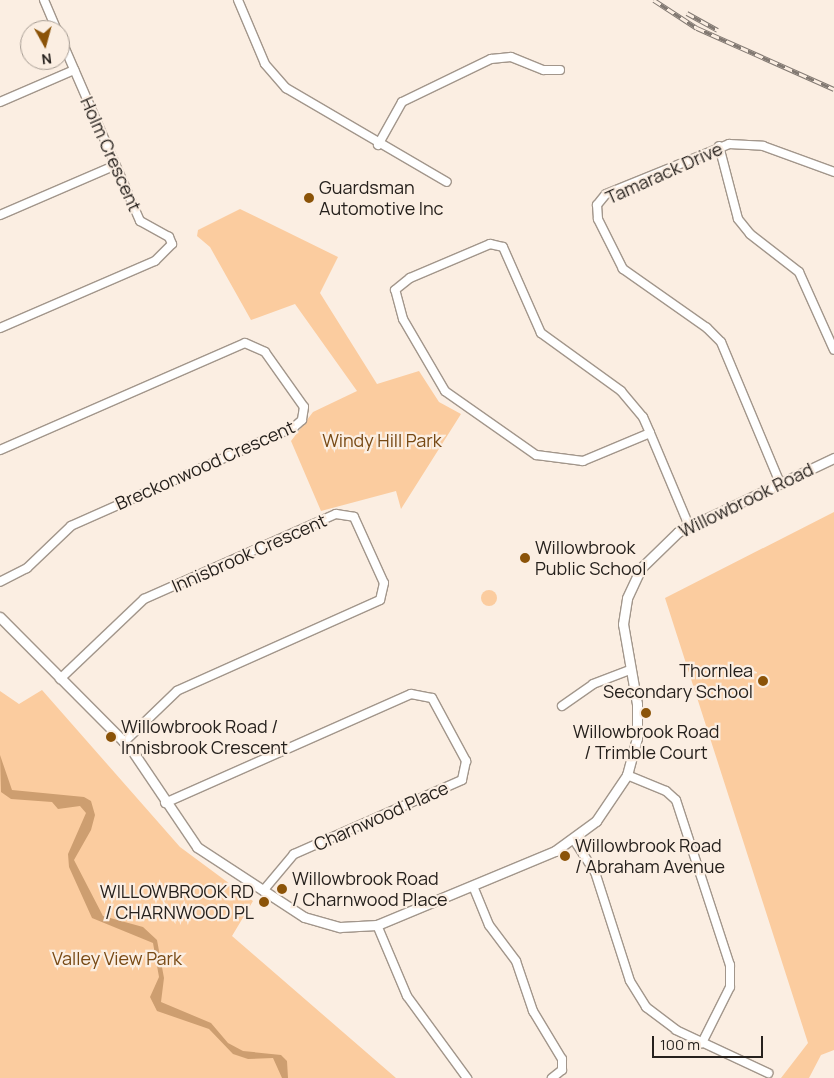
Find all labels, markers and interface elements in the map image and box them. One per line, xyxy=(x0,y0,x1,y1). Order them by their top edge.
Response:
north arrow xyxy=(20,20,70,70)
text: N xyxy=(41,49,53,69)
street label: Holm Crescent xyxy=(76,93,146,215)
street label: Tamarack Drive xyxy=(602,138,726,208)
place label: Guardsman Automotive Inc xyxy=(319,177,444,220)
marker: Guardsman Automotive Inc xyxy=(303,192,315,204)
street label: Breckonwood Crescent xyxy=(112,416,298,514)
park label: Windy Hill Park xyxy=(322,429,442,451)
street label: Willowbrook Road xyxy=(675,458,817,542)
street label: Innisbrook Crescent xyxy=(168,509,330,597)
place label: Willowbrook Public School xyxy=(535,537,646,580)
marker: Willowbrook Public School xyxy=(519,552,531,564)
place label: Thornlea Secondary School xyxy=(603,660,753,702)
marker: Thornlea Secondary School xyxy=(757,675,769,687)
marker: Willowbrook Road / Trimble Court xyxy=(640,707,652,719)
place label: Willowbrook Road / Innisbrook Crescent xyxy=(121,716,288,759)
place label: Willowbrook Road / Trimble Court xyxy=(573,721,719,764)
marker: Willowbrook Road / Innisbrook Crescent xyxy=(105,731,117,743)
street label: Charnwood Place xyxy=(310,777,452,855)
place label: Willowbrook Road / Abraham Avenue xyxy=(575,835,725,878)
marker: Willowbrook Road / Abraham Avenue xyxy=(559,850,571,862)
place label: Willowbrook Road / Charnwood Place xyxy=(292,868,448,911)
place label: WILLOWBROOK RD / CHARNWOOD PL xyxy=(99,881,254,924)
marker: Willowbrook Road / Charnwood Place xyxy=(276,883,288,895)
marker: WILLOWBROOK RD / CHARNWOOD PL xyxy=(258,896,270,908)
park label: Valley View Park xyxy=(52,947,182,969)
scale bar xyxy=(654,1026,765,1058)
text: 100 m xyxy=(660,1034,700,1055)

